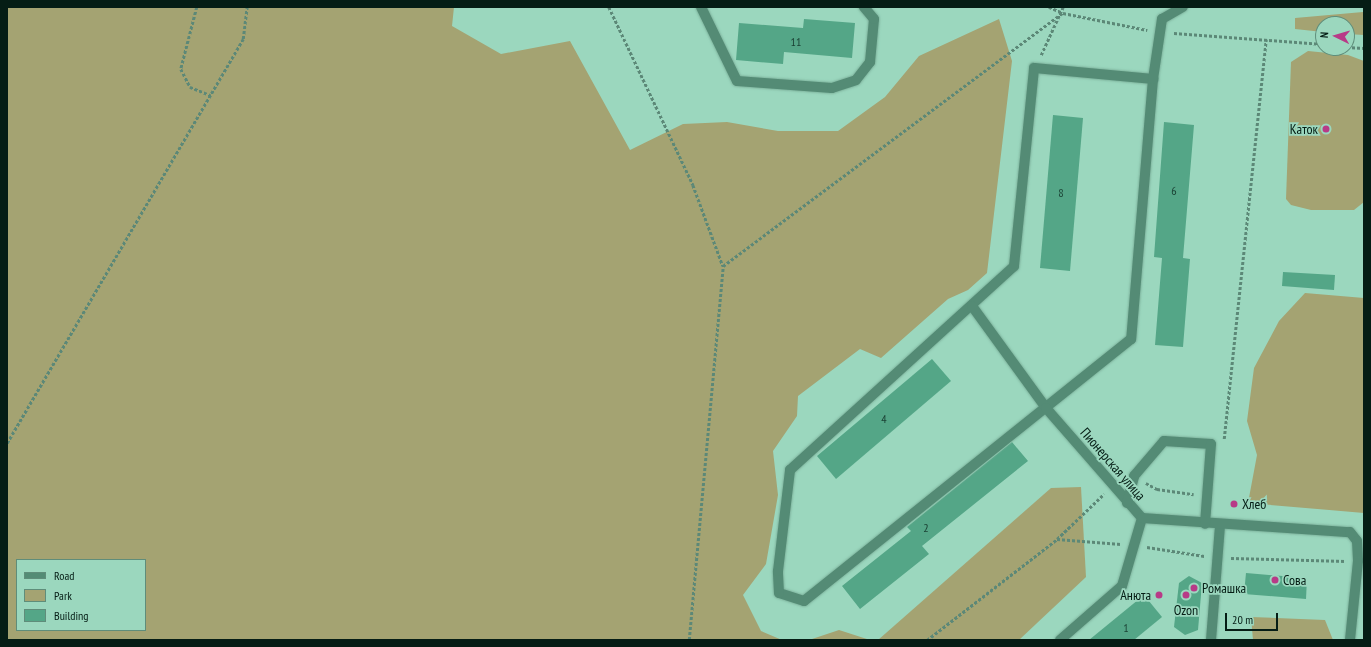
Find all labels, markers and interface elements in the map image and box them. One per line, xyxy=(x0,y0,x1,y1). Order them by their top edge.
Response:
north arrow xyxy=(1315,16,1355,56)
text: N xyxy=(1317,31,1331,39)
house number: 11 xyxy=(791,35,801,49)
place label: Каток xyxy=(1290,121,1318,137)
marker: Каток xyxy=(1321,124,1331,134)
house number: 6 xyxy=(1171,184,1177,198)
house number: 8 xyxy=(1058,186,1064,200)
house number: 4 xyxy=(881,412,887,426)
street label: Пионерская улица xyxy=(1077,424,1149,504)
place label: Хлеб xyxy=(1242,496,1266,512)
marker: Хлеб xyxy=(1229,499,1239,509)
house number: 2 xyxy=(923,521,929,535)
legend xyxy=(16,559,146,631)
text: Road xyxy=(54,568,74,583)
place label: Сова xyxy=(1283,572,1306,588)
marker: Сова xyxy=(1270,575,1280,585)
place label: Ромашка xyxy=(1202,580,1246,596)
marker: Ромашка xyxy=(1189,583,1199,593)
place label: Анюта xyxy=(1120,587,1151,603)
text: Park xyxy=(54,588,72,603)
marker: Анюта xyxy=(1154,590,1164,600)
marker: Ozon xyxy=(1181,590,1191,600)
place label: Ozon xyxy=(1174,602,1198,618)
scale bar xyxy=(1227,605,1280,631)
text: Building xyxy=(54,608,89,623)
text: 20 m xyxy=(1232,612,1253,627)
house number: 1 xyxy=(1123,621,1129,635)

